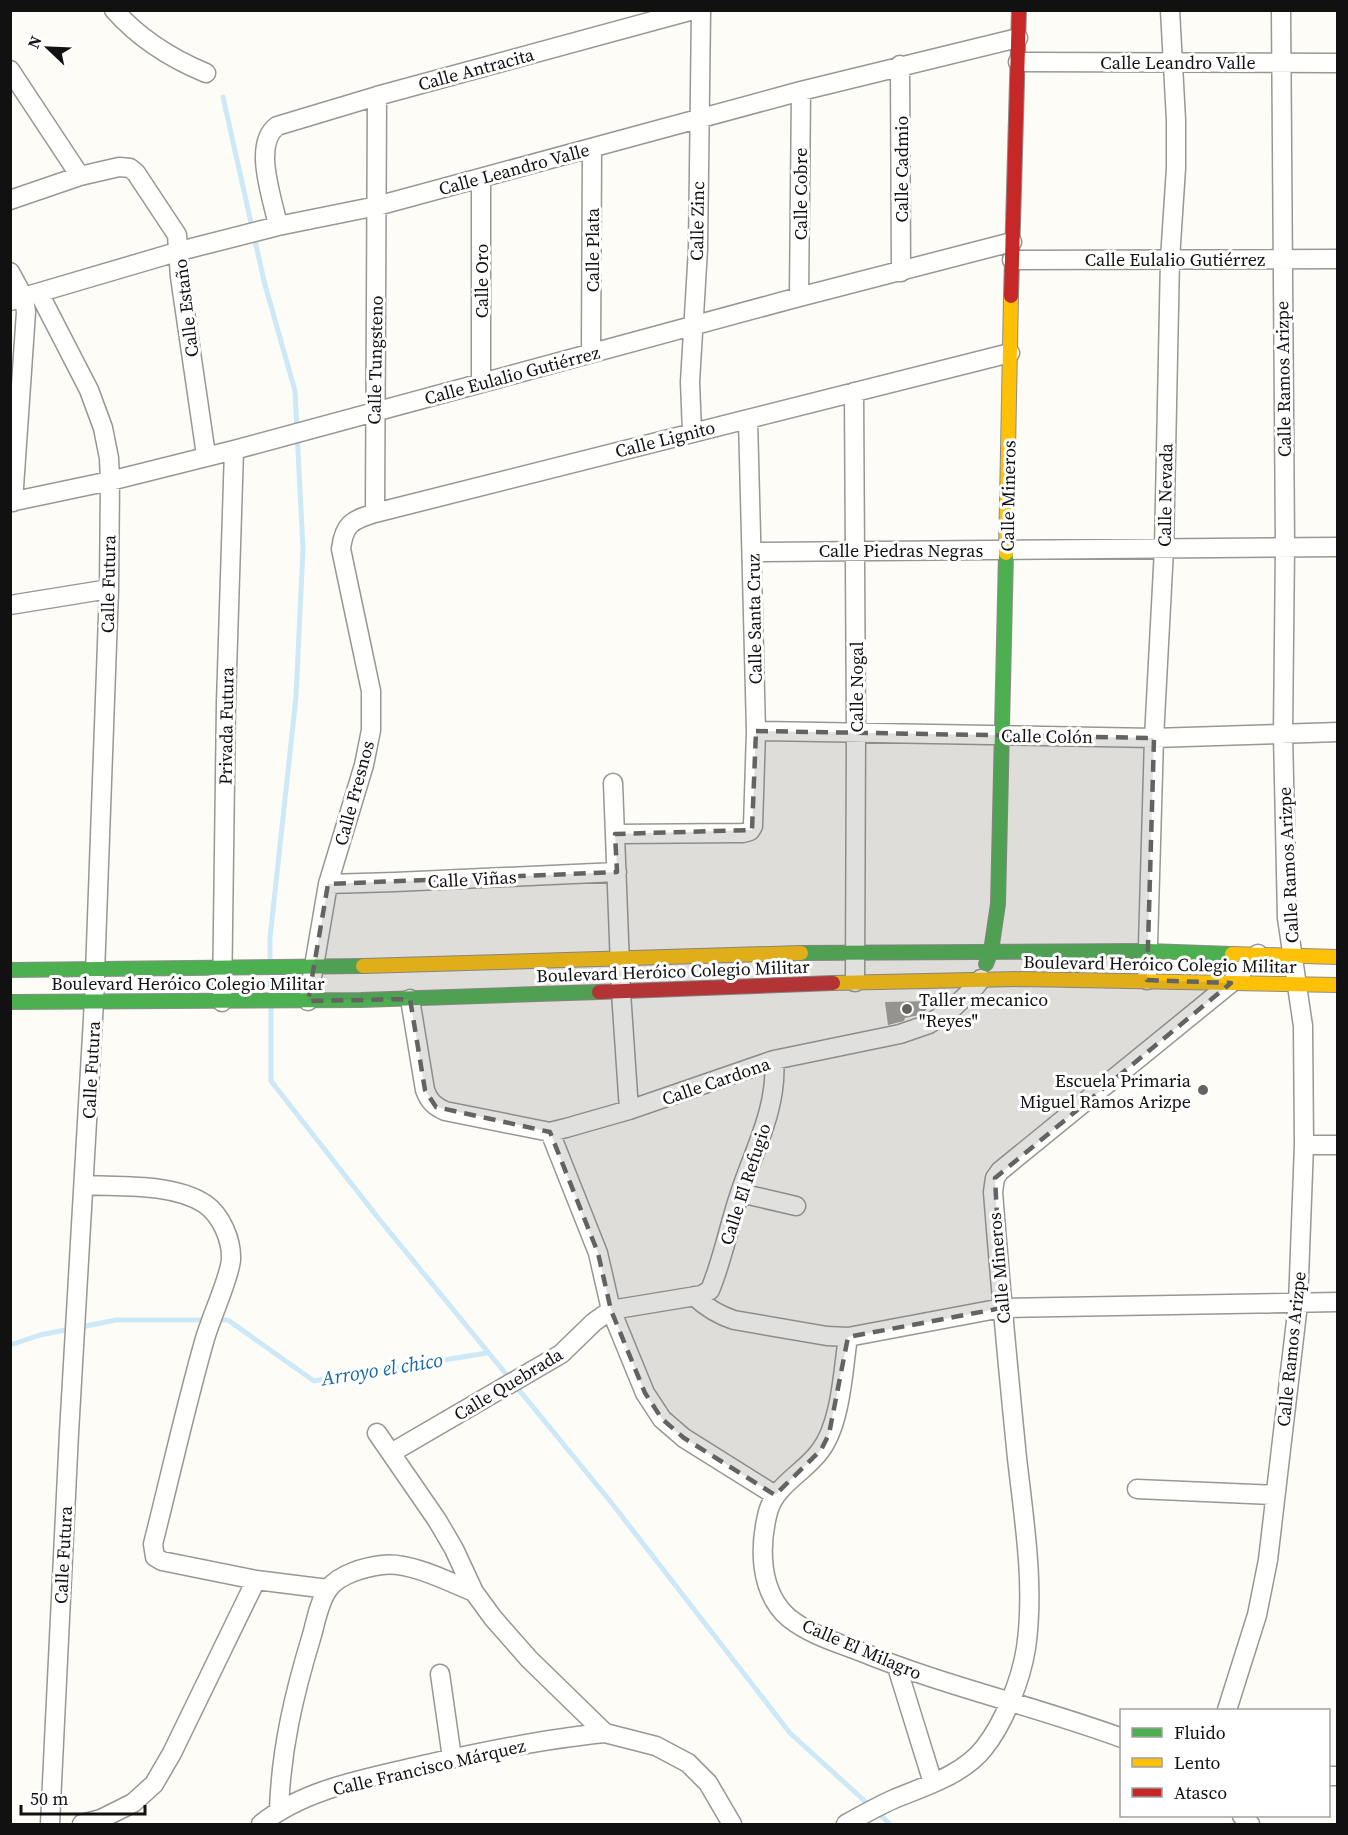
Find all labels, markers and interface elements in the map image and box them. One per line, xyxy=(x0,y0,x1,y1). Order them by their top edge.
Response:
north arrow xyxy=(18,18,78,78)
text: N xyxy=(22,32,47,52)
street label: Calle Antracita xyxy=(415,41,538,96)
street label: Calle Leandro Valle xyxy=(1100,50,1256,75)
street label: Calle Cadmio xyxy=(889,115,914,222)
street label: Calle Leandro Valle xyxy=(436,137,592,201)
street label: Calle Cobre xyxy=(788,148,813,240)
street label: Calle Zinc xyxy=(684,181,710,261)
street label: Calle Plata xyxy=(580,207,605,292)
street label: Calle Oro xyxy=(469,244,494,318)
street label: Calle Eulalio Gutiérrez xyxy=(1085,247,1265,272)
street label: Calle Estaño xyxy=(168,257,204,359)
street label: Calle Tungsteno xyxy=(361,295,389,425)
street label: Calle Ramos Arizpe xyxy=(1269,301,1297,457)
street label: Calle Eulalio Gutiérrez xyxy=(422,340,602,410)
street label: Calle Lignito xyxy=(612,415,718,463)
street label: Calle Mineros xyxy=(995,440,1021,552)
street label: Calle Nevada xyxy=(1152,442,1178,547)
street label: Calle Futura xyxy=(95,534,121,633)
street label: Calle Piedras Negras xyxy=(819,538,984,563)
street label: Calle Santa Cruz xyxy=(740,553,768,685)
street label: Calle Nogal xyxy=(844,641,869,733)
street label: Privada Futura xyxy=(212,666,240,785)
street label: Calle Colón xyxy=(1001,723,1093,749)
street label: Calle Fresnos xyxy=(328,738,380,848)
street label: Calle Ramos Arizpe xyxy=(1271,786,1305,944)
street label: Calle Viñas xyxy=(427,864,517,894)
street label: Boulevard Heróico Colegio Militar xyxy=(1023,949,1297,979)
street label: Boulevard Heróico Colegio Militar xyxy=(536,954,810,988)
street label: Boulevard Heróico Colegio Militar xyxy=(51,971,325,996)
place label: Taller mecanico "Reyes" xyxy=(919,987,1048,1033)
marker: Taller mecanico "Reyes" xyxy=(900,1002,914,1016)
street label: Calle Futura xyxy=(76,1020,106,1120)
street label: Calle Cardona xyxy=(659,1051,774,1111)
place label: Escuela Primaria Miguel Ramos Arizpe xyxy=(1020,1068,1192,1114)
marker: Escuela Primaria Miguel Ramos Arizpe xyxy=(1196,1083,1210,1097)
street label: Calle El Refugio xyxy=(714,1120,776,1248)
street label: Calle Mineros xyxy=(982,1211,1016,1325)
street label: Calle Ramos Arizpe xyxy=(1270,1270,1312,1428)
street label: Calle Quebrada xyxy=(449,1341,568,1426)
water label: Arroyo el chico xyxy=(318,1346,445,1393)
street label: Calle Futura xyxy=(48,1505,78,1605)
street label: Calle El Milagro xyxy=(798,1613,926,1685)
legend xyxy=(1120,1709,1330,1817)
text: Fluido xyxy=(1174,1720,1226,1745)
street label: Calle Francisco Márquez xyxy=(330,1733,528,1801)
text: Lento xyxy=(1174,1750,1221,1775)
scale bar xyxy=(21,1778,146,1816)
text: Atasco xyxy=(1174,1780,1227,1805)
text: 50 m xyxy=(30,1786,68,1811)

